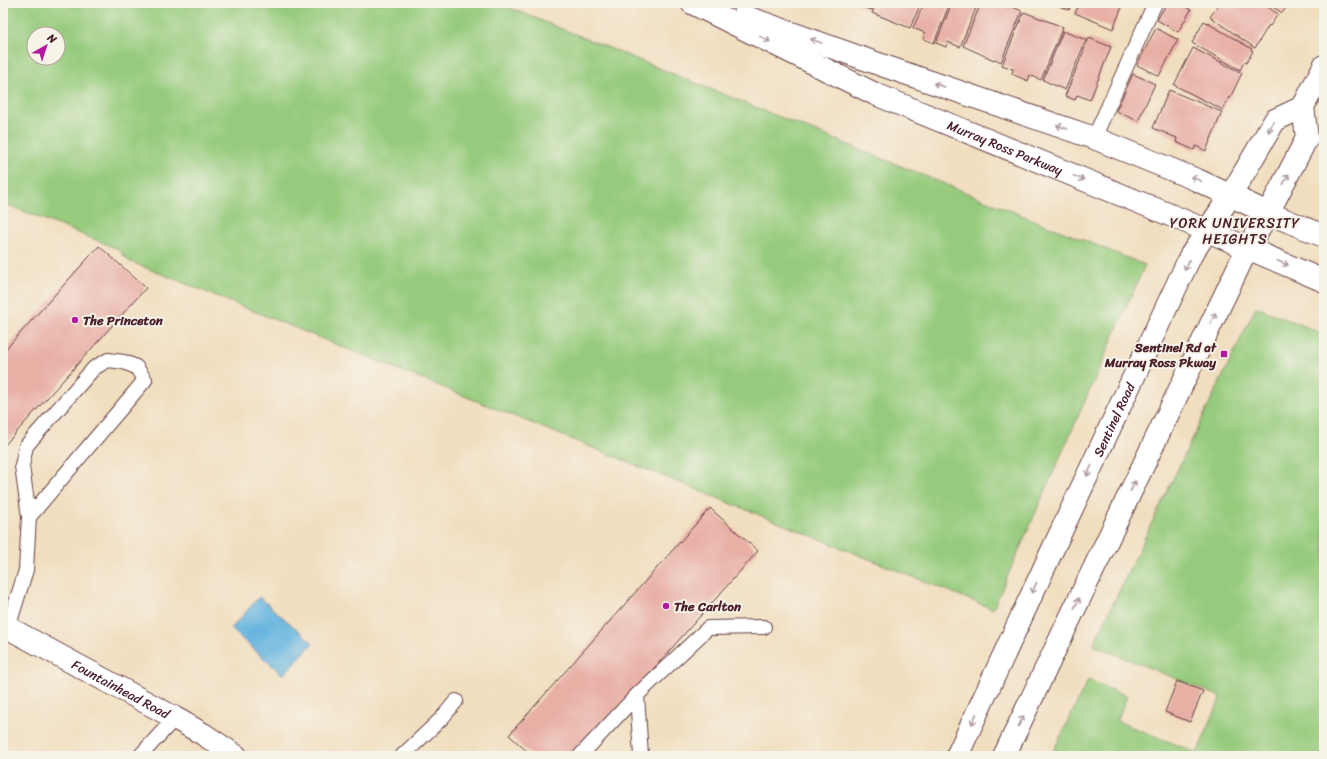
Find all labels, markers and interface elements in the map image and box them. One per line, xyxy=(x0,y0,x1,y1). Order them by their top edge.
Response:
north arrow xyxy=(26,26,66,66)
text: N xyxy=(42,28,61,49)
one-way arrow xyxy=(758,36,770,43)
one-way arrow xyxy=(811,37,823,45)
one-way arrow xyxy=(933,80,945,88)
street label: Murray Ross Parkway xyxy=(944,113,1067,181)
one-way arrow xyxy=(1266,121,1274,133)
one-way arrow xyxy=(1056,122,1068,130)
one-way arrow xyxy=(1283,173,1290,185)
one-way arrow xyxy=(1073,175,1085,182)
one-way arrow xyxy=(1190,175,1202,182)
district label: YORK UNIVERSITY HEIGHTS xyxy=(1170,211,1300,252)
one-way arrow xyxy=(1183,259,1190,271)
one-way arrow xyxy=(1276,260,1288,268)
place label: The Princeton xyxy=(83,309,164,332)
one-way arrow xyxy=(1210,313,1217,325)
marker: The Princeton xyxy=(70,315,80,325)
place label: Sentinel Rd at Murray Ross Pkway xyxy=(1104,336,1217,374)
marker: Sentinel Rd at Murray Ross Pkway xyxy=(1219,349,1229,359)
street label: Sentinel Road xyxy=(1086,378,1141,461)
one-way arrow xyxy=(1085,465,1092,477)
one-way arrow xyxy=(1130,480,1137,492)
one-way arrow xyxy=(1030,582,1037,594)
place label: The Carlton xyxy=(674,595,742,618)
one-way arrow xyxy=(1074,598,1081,610)
marker: The Carlton xyxy=(661,601,671,611)
street label: Fountainhead Road xyxy=(68,653,175,725)
one-way arrow xyxy=(970,712,977,724)
one-way arrow xyxy=(1018,715,1025,727)

